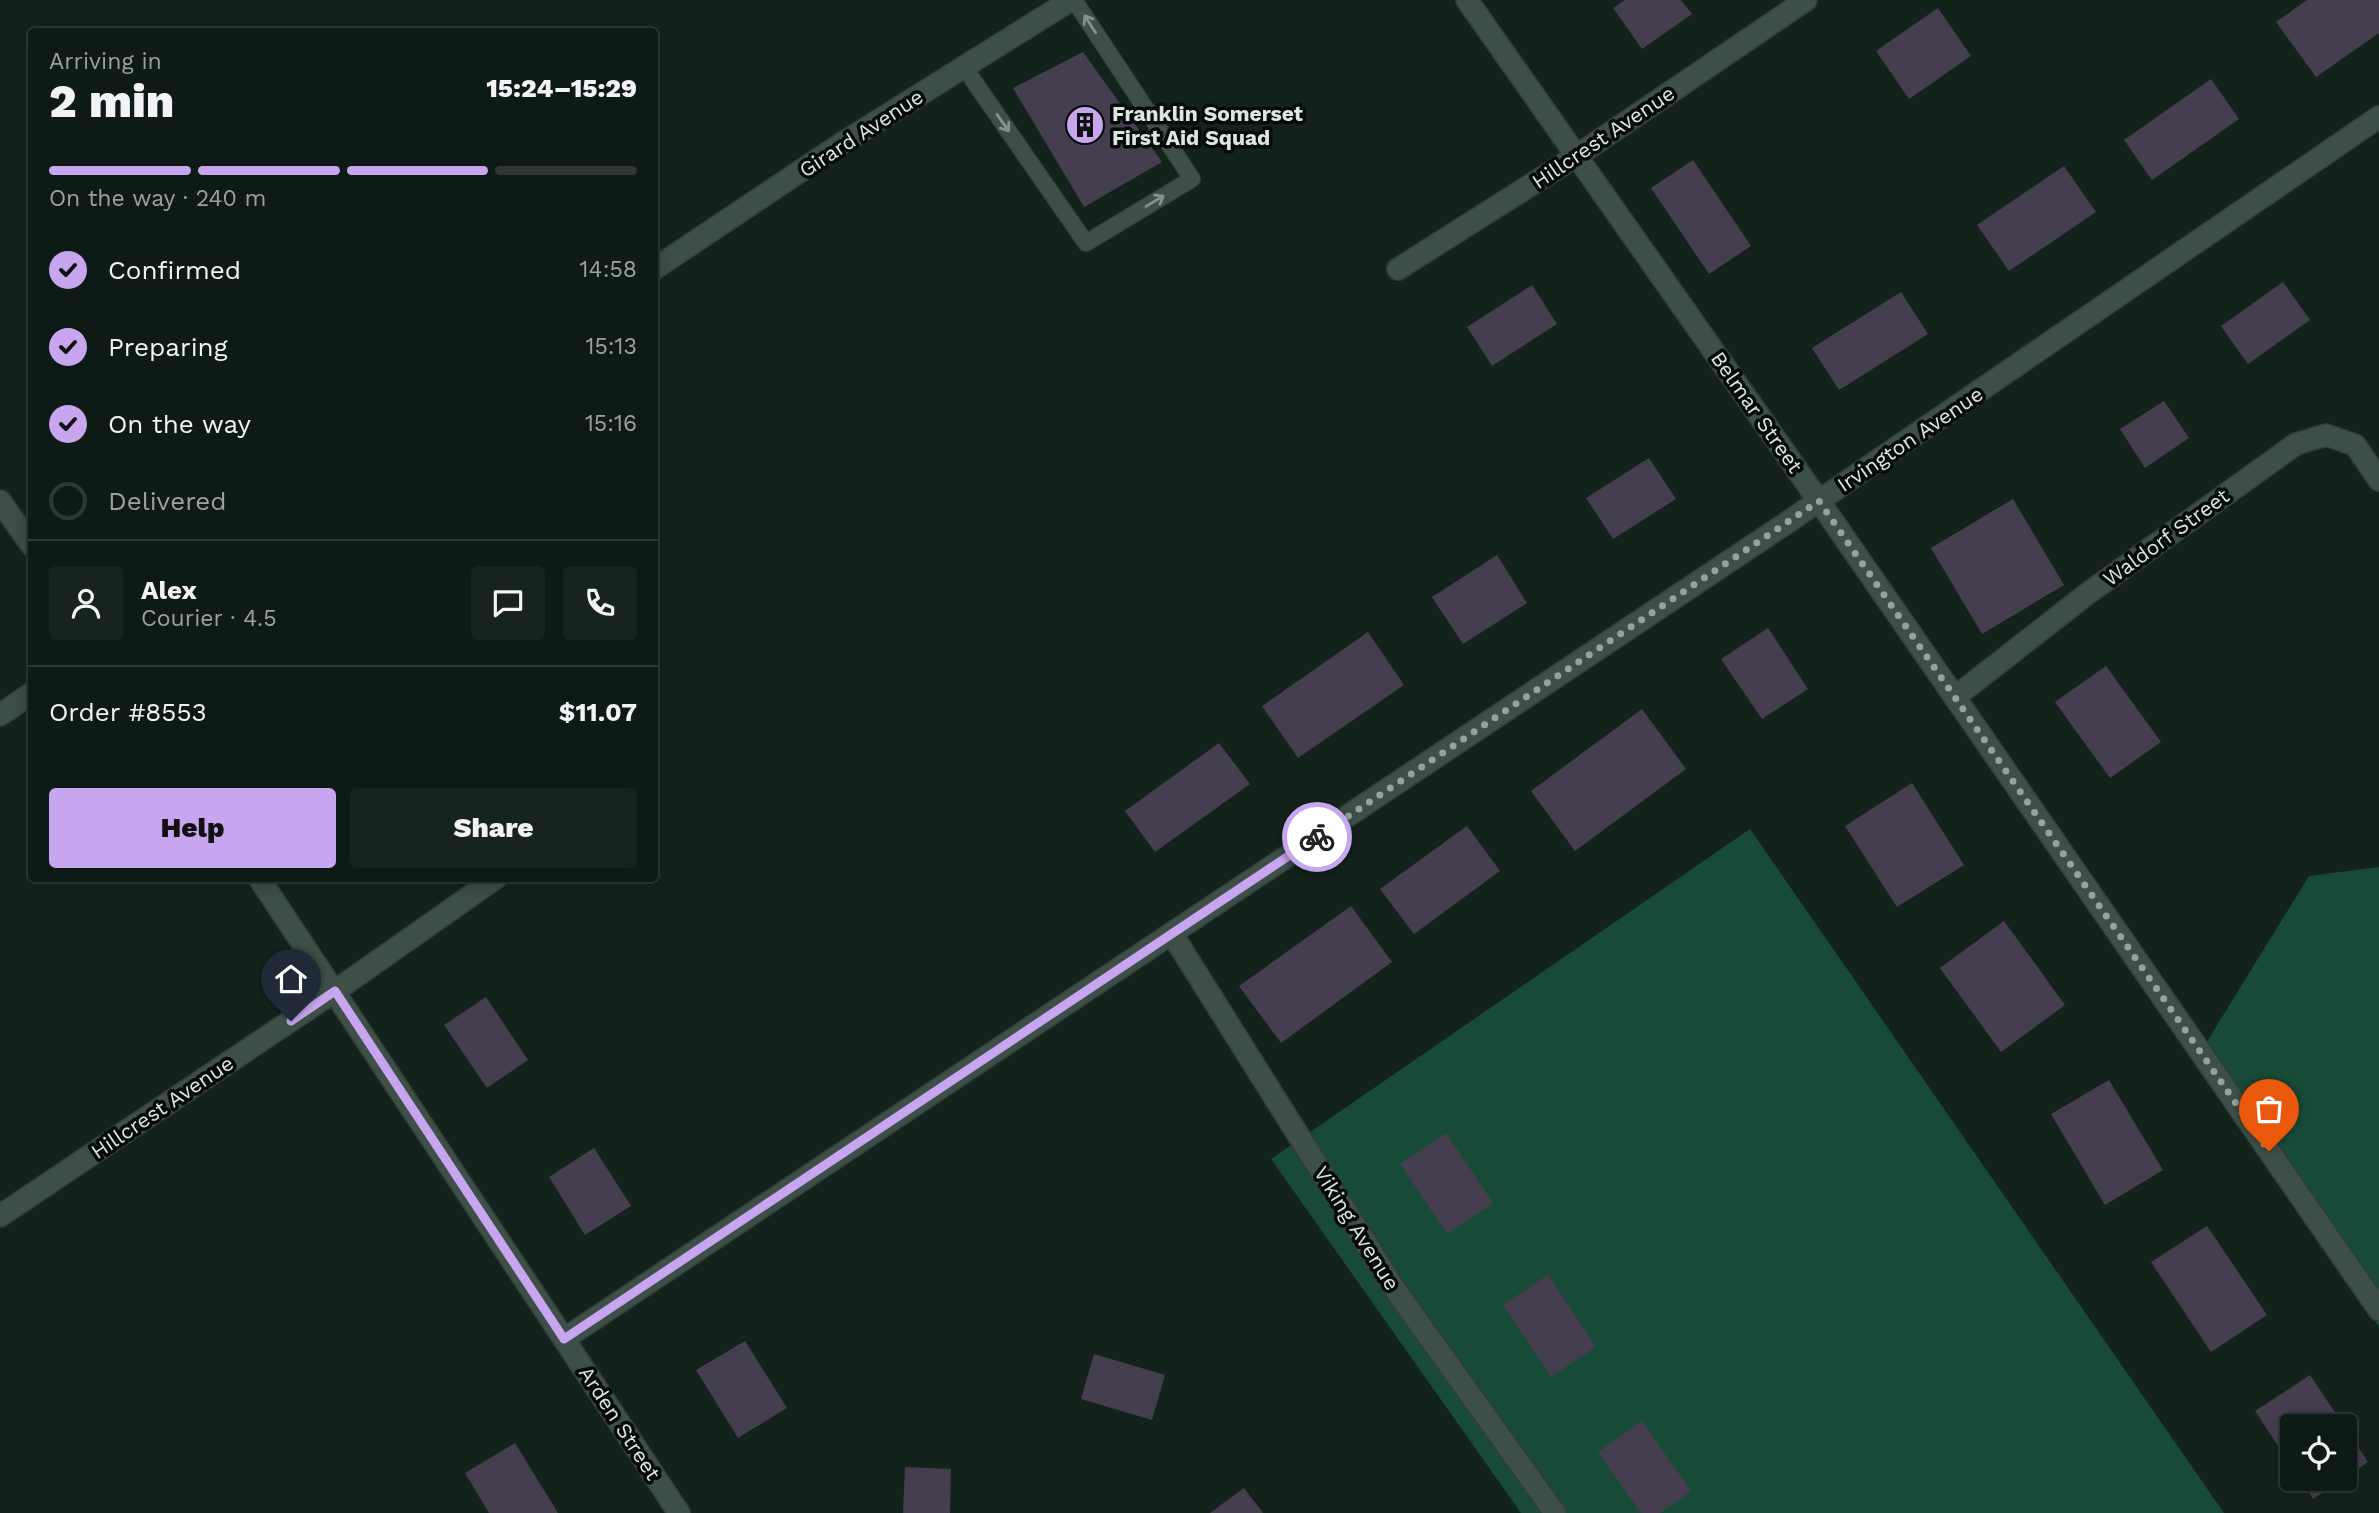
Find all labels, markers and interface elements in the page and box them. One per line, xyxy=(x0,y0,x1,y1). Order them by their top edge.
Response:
one-way arrow xyxy=(1083,15,1097,35)
text: Arriving in xyxy=(49,48,162,75)
text: 15:24–15:29 xyxy=(486,73,637,103)
text: 2 min xyxy=(49,74,174,128)
street label: Hillcrest Avenue xyxy=(1527,80,1679,194)
street label: Girard Avenue xyxy=(794,84,928,182)
place label: Franklin Somerset First Aid Squad xyxy=(1112,101,1303,150)
building icon: Franklin Somerset First Aid Squad xyxy=(1064,104,1106,146)
one-way arrow xyxy=(996,113,1010,132)
text: On the way · 240 m xyxy=(49,185,267,212)
one-way arrow xyxy=(1145,194,1165,208)
icon: check xyxy=(49,251,87,289)
text: Confirmed xyxy=(108,255,241,285)
text: 14:58 xyxy=(580,256,637,283)
icon: check xyxy=(49,328,87,366)
text: Preparing xyxy=(108,332,228,362)
text: 15:13 xyxy=(585,333,637,360)
street label: Belmar Street xyxy=(1706,346,1808,478)
street label: Irvington Avenue xyxy=(1832,381,1988,497)
icon: check xyxy=(49,405,87,443)
text: On the way xyxy=(108,409,251,439)
text: 15:16 xyxy=(585,410,637,437)
street label: Waldorf Street xyxy=(2098,483,2234,591)
text: Delivered xyxy=(108,486,227,516)
button: person xyxy=(49,566,123,640)
button: chat xyxy=(471,566,545,640)
button: phone xyxy=(563,566,637,640)
text: Alex xyxy=(141,575,197,605)
text: Courier · 4.5 xyxy=(141,605,277,632)
text: Order #8553 xyxy=(49,697,207,727)
text: $11.07 xyxy=(559,697,637,727)
button: Help xyxy=(49,788,336,868)
button: Share xyxy=(350,788,637,868)
courier xyxy=(1282,802,1352,872)
icon: bike xyxy=(1298,818,1336,856)
pin xyxy=(261,949,321,1021)
icon: home xyxy=(272,960,310,998)
street label: Hillcrest Avenue xyxy=(86,1050,238,1164)
pin xyxy=(2239,1079,2299,1151)
icon: bag xyxy=(2250,1090,2288,1128)
street label: Viking Avenue xyxy=(1309,1161,1405,1295)
street label: Arden Street xyxy=(574,1361,666,1485)
map controls xyxy=(2280,1414,2357,1491)
button: locate xyxy=(2280,1414,2357,1491)

